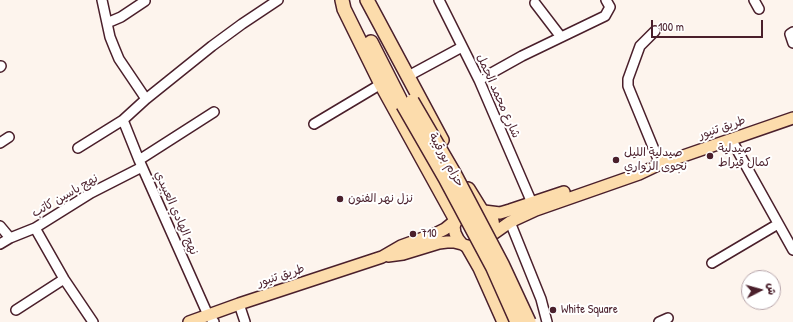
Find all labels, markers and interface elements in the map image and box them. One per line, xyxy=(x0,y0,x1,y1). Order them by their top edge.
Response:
scale bar xyxy=(653,12,765,38)
text: 100 m xyxy=(658,18,684,35)
street label: شارع محمد الجمل xyxy=(473,52,523,140)
street label: طريق تنيور xyxy=(697,113,747,143)
street label: حزام بورقيبة xyxy=(425,130,467,190)
place label: صيدلية كمال قيراط xyxy=(718,142,771,170)
place label: صيدلية الليل نجوى الزواري xyxy=(624,146,687,174)
marker: صيدلية كمال قيراط xyxy=(705,151,715,161)
marker: صيدلية الليل نجوى الزواري xyxy=(611,155,621,165)
street label: نهج الهادي العبيدي xyxy=(151,169,201,257)
street label: نهج ياسين كاتب xyxy=(29,171,101,221)
place label: نزل نهر الفنون xyxy=(348,192,413,206)
marker: نزل نهر الفنون xyxy=(335,194,345,204)
place label: 710 xyxy=(421,227,437,241)
marker: 710 xyxy=(408,229,418,239)
street label: طريق تنيور xyxy=(256,262,306,290)
north arrow xyxy=(741,270,781,310)
text: ش xyxy=(764,282,780,296)
place label: White Square xyxy=(561,303,618,317)
marker: White Square xyxy=(548,305,558,315)

